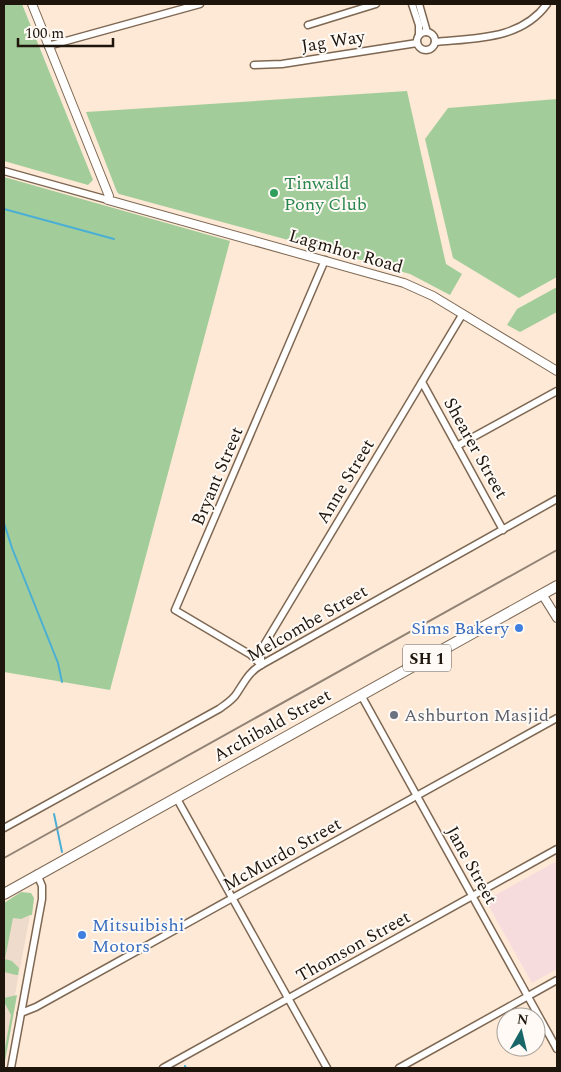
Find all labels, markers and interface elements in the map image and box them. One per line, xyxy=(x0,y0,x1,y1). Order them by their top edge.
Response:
scale bar xyxy=(18,15,112,47)
text: 100 m xyxy=(25,22,64,45)
street label: Jag Way xyxy=(299,23,368,60)
place label: Tinwald Pony Club xyxy=(284,170,367,218)
marker: Tinwald Pony Club xyxy=(268,187,280,199)
street label: Lagmhor Road xyxy=(286,222,406,281)
street label: Shearer Street xyxy=(437,393,515,504)
street label: Bryant Street xyxy=(185,423,250,530)
street label: Anne Street xyxy=(309,434,381,529)
street label: Melcombe Street xyxy=(242,578,373,669)
place label: Sims Bakery xyxy=(411,615,510,642)
marker: Sims Bakery xyxy=(513,622,525,634)
road number: SH 1 xyxy=(403,644,451,671)
street label: Archibald Street xyxy=(208,682,336,769)
place label: Ashburton Masjid xyxy=(404,702,549,729)
marker: Ashburton Masjid xyxy=(388,709,400,721)
street label: McMurdo Street xyxy=(218,811,346,898)
street label: Jane Street xyxy=(439,821,504,909)
street label: Thomson Street xyxy=(291,904,416,989)
place label: Mitsuibishi Motors xyxy=(92,912,184,960)
marker: Mitsuibishi Motors xyxy=(76,929,88,941)
north arrow xyxy=(496,1007,546,1057)
text: N xyxy=(516,1008,530,1031)

